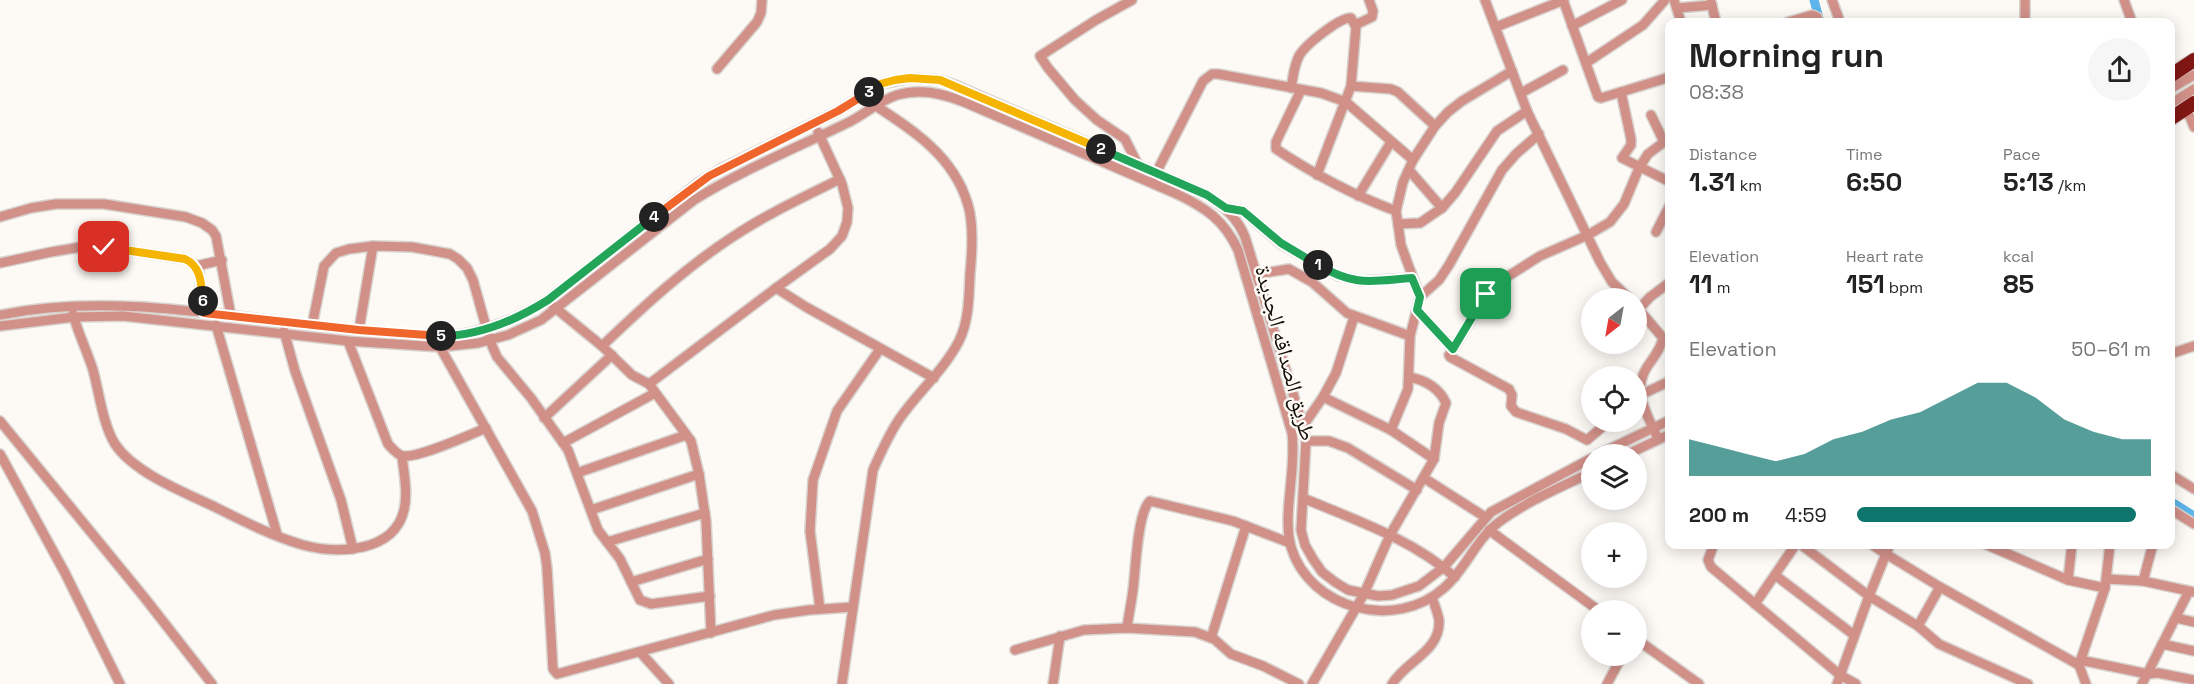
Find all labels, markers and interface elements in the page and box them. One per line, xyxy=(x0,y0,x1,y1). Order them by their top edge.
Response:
text: Morning run xyxy=(1689,35,1884,77)
button: share xyxy=(2088,38,2151,101)
pin: 3 xyxy=(854,77,884,107)
text: 08:38 xyxy=(1689,79,1744,105)
text: 3 xyxy=(864,81,874,102)
pin: 2 xyxy=(1086,134,1116,164)
text: 2 xyxy=(1096,138,1106,159)
text: Distance xyxy=(1689,144,1757,165)
text: Time xyxy=(1846,144,1882,165)
text: Pace xyxy=(2003,144,2040,165)
text: 1.31 xyxy=(1689,165,1736,199)
text: 6:50 xyxy=(1846,165,1902,199)
text: 5:13 xyxy=(2003,165,2054,199)
text: km xyxy=(1736,175,1762,196)
text: /km xyxy=(2054,175,2086,196)
pin: 4 xyxy=(639,202,669,232)
text: 4 xyxy=(649,206,659,227)
pin xyxy=(78,221,129,272)
icon: check xyxy=(87,230,120,263)
text: Elevation xyxy=(1689,246,1759,267)
text: Heart rate xyxy=(1846,246,1924,267)
text: kcal xyxy=(2003,246,2034,267)
pin: 1 xyxy=(1303,250,1333,280)
text: 1 xyxy=(1314,254,1322,275)
street label: طريق الصداقه الجديدة xyxy=(1249,262,1323,444)
text: 11 xyxy=(1689,267,1713,301)
text: 151 xyxy=(1846,267,1885,301)
text: 85 xyxy=(2003,267,2034,301)
pin xyxy=(1460,268,1511,319)
icon: arrive xyxy=(1469,277,1502,310)
text: m xyxy=(1713,277,1730,298)
text: bpm xyxy=(1885,277,1923,298)
pin: 6 xyxy=(188,286,218,316)
north arrow xyxy=(1581,288,1647,354)
map controls xyxy=(1581,288,1647,666)
text: 6 xyxy=(198,290,208,311)
pin: 5 xyxy=(426,321,456,351)
text: 5 xyxy=(436,325,446,346)
text: Elevation xyxy=(1689,336,1777,362)
text: 50–61 m xyxy=(2071,336,2151,362)
button: locate xyxy=(1581,366,1647,432)
button: layers xyxy=(1581,444,1647,510)
text: 200 m xyxy=(1689,502,1749,528)
text: 4:59 xyxy=(1785,502,1827,528)
button: + xyxy=(1581,522,1647,588)
button: − xyxy=(1581,600,1647,666)

